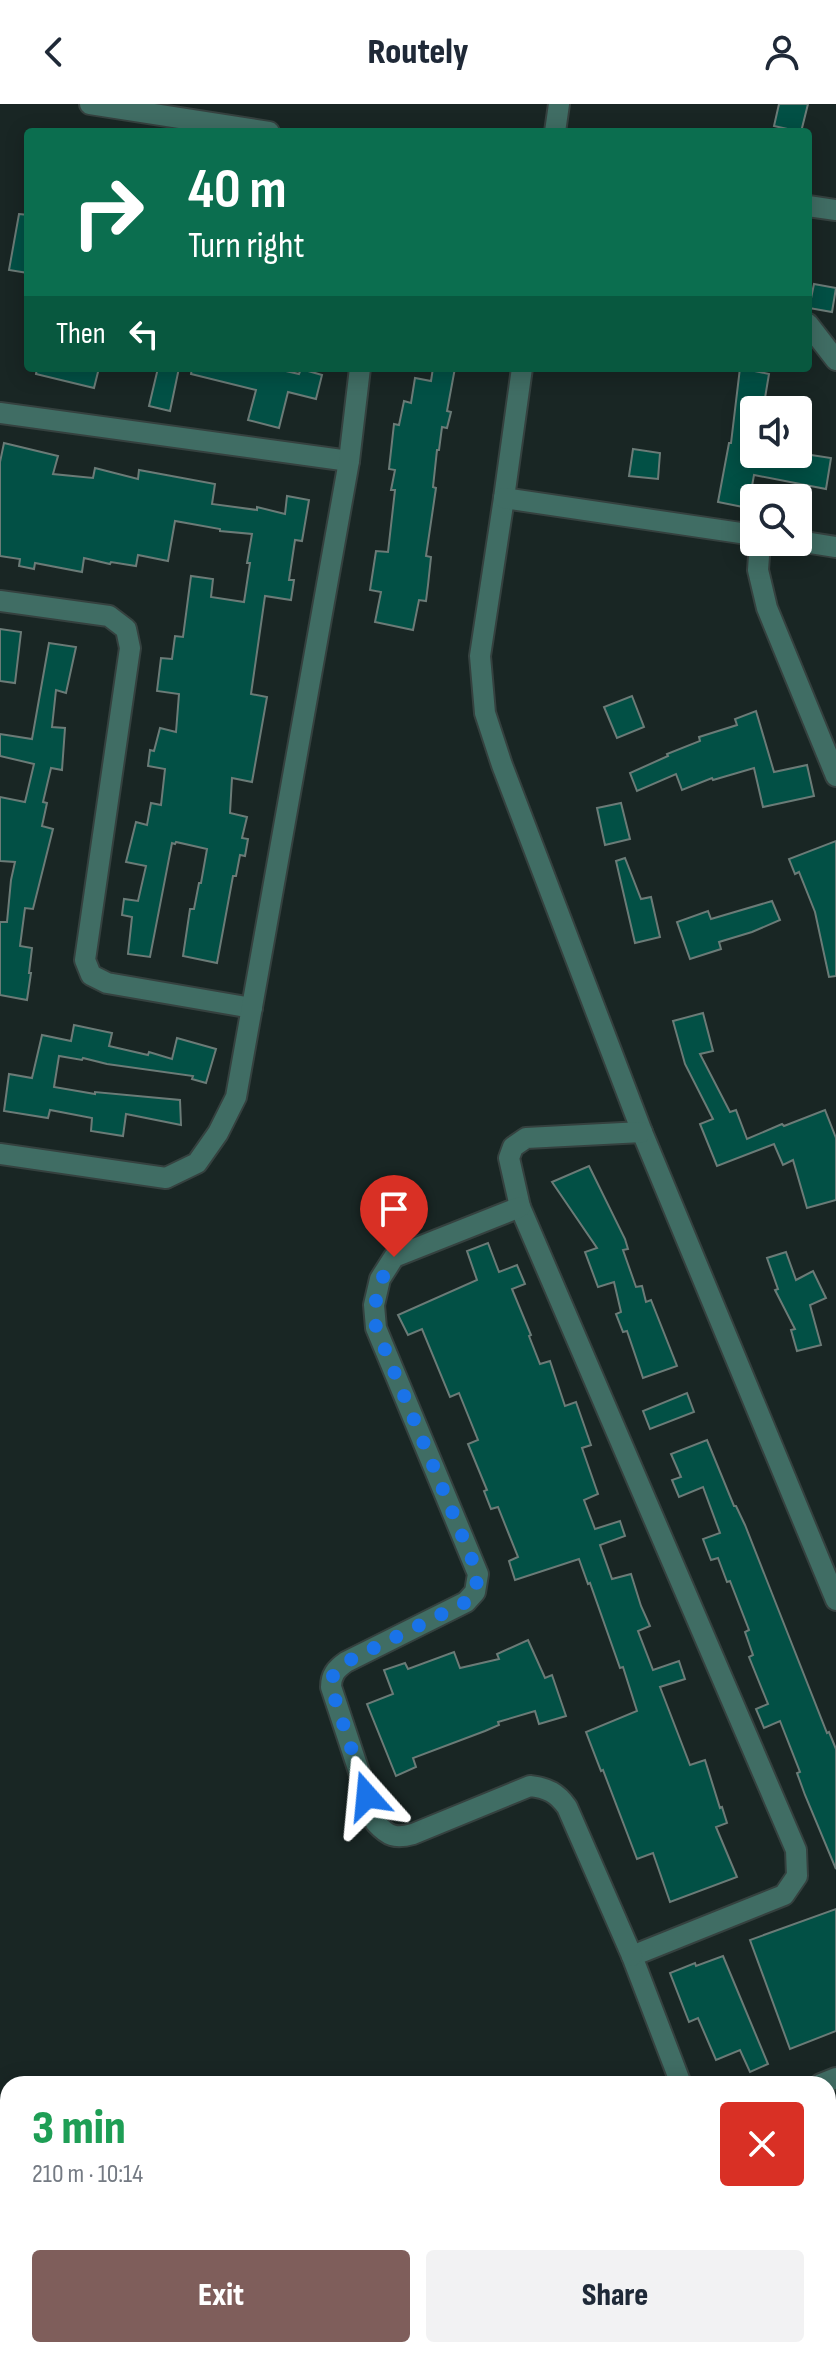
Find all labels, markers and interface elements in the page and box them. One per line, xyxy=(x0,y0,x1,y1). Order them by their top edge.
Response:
icon: back xyxy=(32,30,76,74)
icon: person xyxy=(760,30,804,74)
text: Routely xyxy=(368,31,468,74)
text: 40 m xyxy=(188,157,287,224)
icon: right xyxy=(56,160,160,264)
text: Turn right xyxy=(188,225,305,268)
icon: left xyxy=(122,312,166,356)
text: Then xyxy=(56,316,106,352)
map controls xyxy=(740,396,812,556)
button: sound xyxy=(740,396,812,468)
button: search xyxy=(740,484,812,556)
pin xyxy=(360,1175,428,1257)
icon: arrive xyxy=(372,1187,416,1231)
position arrow xyxy=(325,1754,409,1838)
text: 3 min xyxy=(32,2100,126,2157)
button: close xyxy=(720,2102,804,2186)
text: 210 m · 10:14 xyxy=(32,2159,143,2190)
button: Exit xyxy=(32,2250,410,2342)
button: Share xyxy=(426,2250,804,2342)

